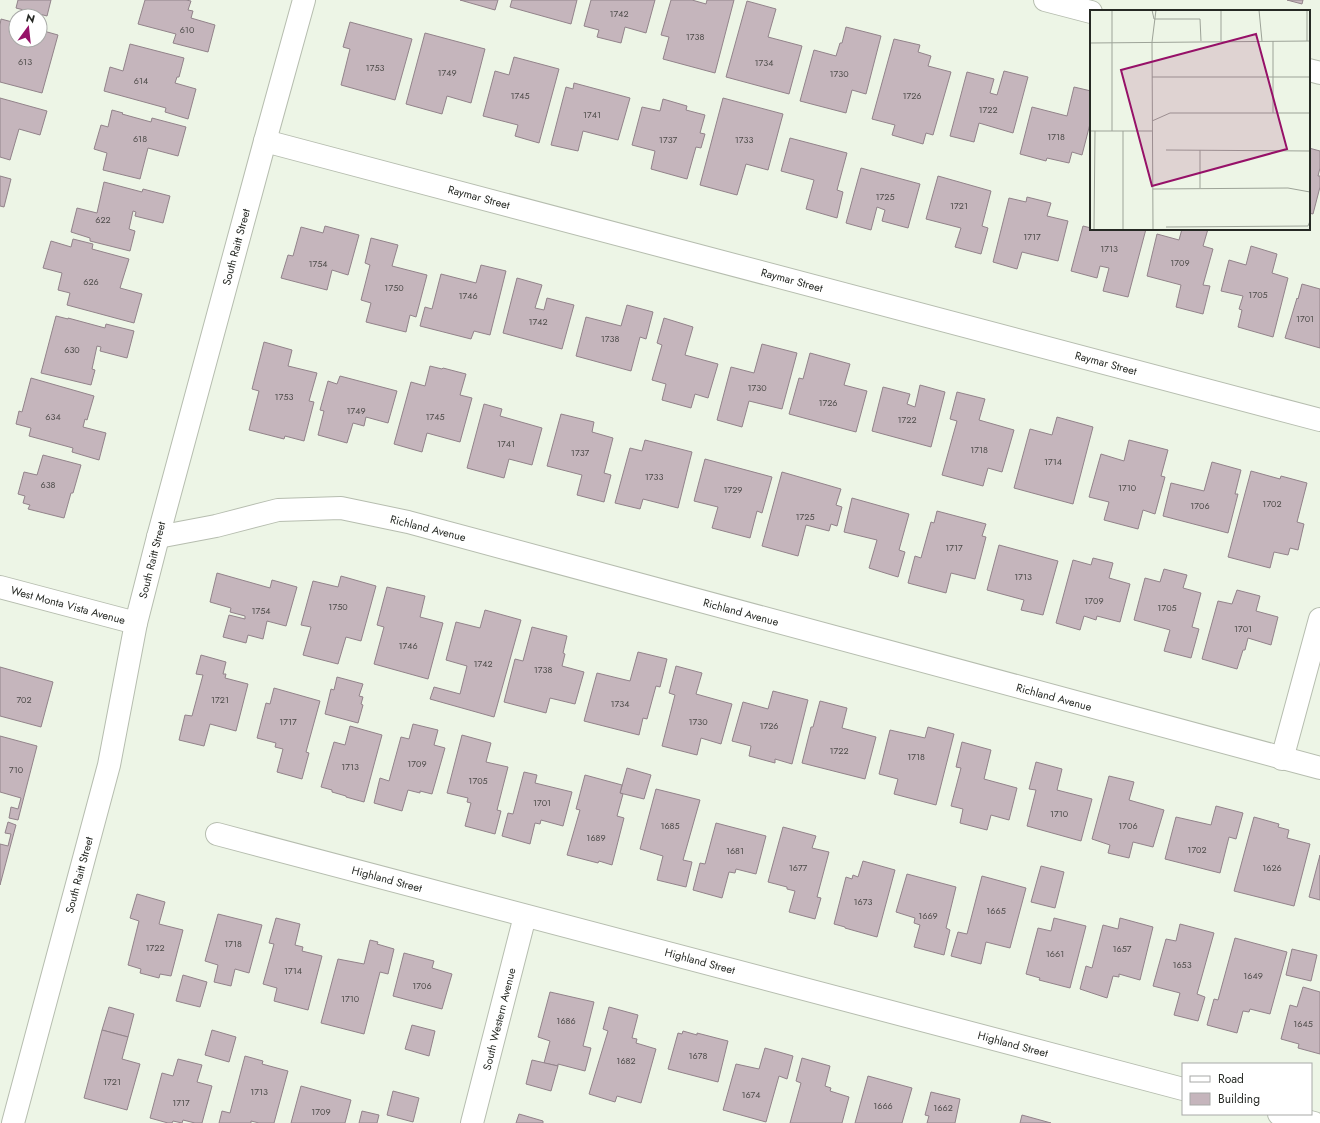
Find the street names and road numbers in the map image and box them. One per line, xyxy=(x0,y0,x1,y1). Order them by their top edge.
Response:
street label: Raymar Street xyxy=(446,181,512,213)
street label: South Raitt Street xyxy=(218,207,254,287)
street label: Raymar Street xyxy=(759,264,825,296)
street label: Raymar Street xyxy=(1073,347,1139,379)
street label: Richland Avenue xyxy=(388,511,468,545)
street label: South Raitt Street xyxy=(135,520,169,600)
street label: West Monta Vista Avenue xyxy=(9,582,127,628)
street label: Richland Avenue xyxy=(702,594,781,630)
street label: Richland Avenue xyxy=(1015,679,1094,715)
street label: South Raitt Street xyxy=(61,835,97,915)
street label: Highland Street xyxy=(350,862,424,896)
street label: Highland Street xyxy=(663,944,737,978)
street label: South Western Avenue xyxy=(479,966,520,1072)
street label: Highland Street xyxy=(976,1027,1050,1061)

